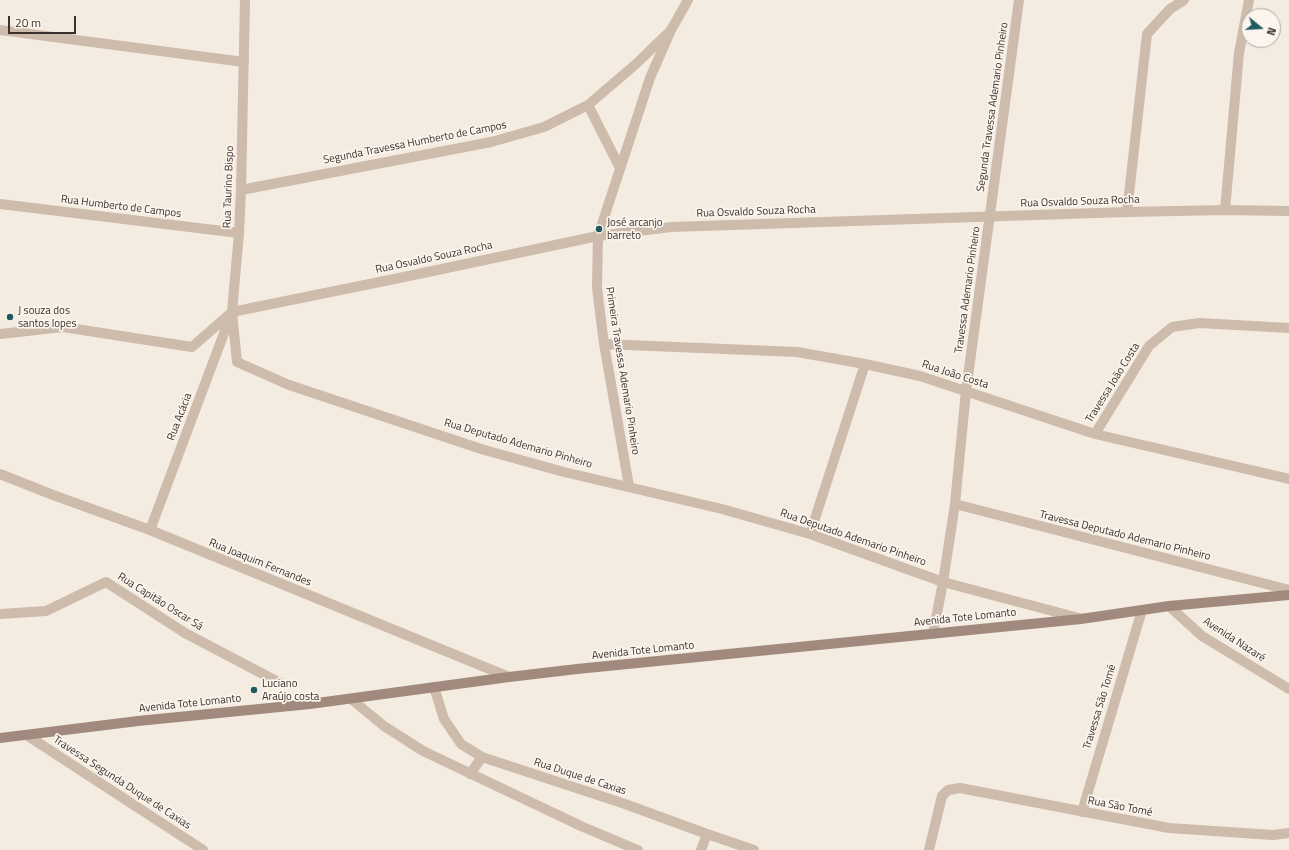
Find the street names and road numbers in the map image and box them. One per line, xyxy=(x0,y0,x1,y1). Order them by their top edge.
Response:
street label: Segunda Travessa Ademario Pinheiro xyxy=(975,21,1011,193)
street label: Segunda Travessa Humberto de Campos xyxy=(322,119,508,167)
street label: Rua Taurino Bispo xyxy=(221,145,237,229)
street label: Rua Humberto de Campos xyxy=(60,193,182,221)
street label: Rua Osvaldo Souza Rocha xyxy=(1020,193,1140,211)
street label: Rua Osvaldo Souza Rocha xyxy=(696,203,816,221)
street label: Travessa Ademario Pinheiro xyxy=(953,226,983,354)
street label: Rua Osvaldo Souza Rocha xyxy=(374,239,494,277)
street label: Primeira Travessa Ademario Pinheiro xyxy=(602,286,642,456)
street label: Travessa João Costa xyxy=(1083,341,1143,425)
street label: Rua João Costa xyxy=(920,358,990,392)
street label: Rua Acácia xyxy=(165,391,195,443)
street label: Rua Deputado Ademario Pinheiro xyxy=(442,417,594,471)
street label: Rua Deputado Ademario Pinheiro xyxy=(778,507,928,569)
street label: Travessa Deputado Ademario Pinheiro xyxy=(1038,508,1212,564)
street label: Rua Joaquim Fernandes xyxy=(207,536,313,590)
street label: Rua Capitão Oscar Sá xyxy=(115,570,205,634)
street label: Avenida Tote Lomanto xyxy=(913,606,1017,630)
street label: Avenida Nazaré xyxy=(1200,615,1268,665)
street label: Avenida Tote Lomanto xyxy=(591,639,695,663)
street label: Travessa São Tomé xyxy=(1081,663,1119,751)
street label: Avenida Tote Lomanto xyxy=(138,692,242,716)
street label: Travessa Segunda Duque de Caxias xyxy=(51,733,193,833)
street label: Rua Duque de Caxias xyxy=(532,756,628,798)
street label: Rua São Tomé xyxy=(1087,794,1153,820)

